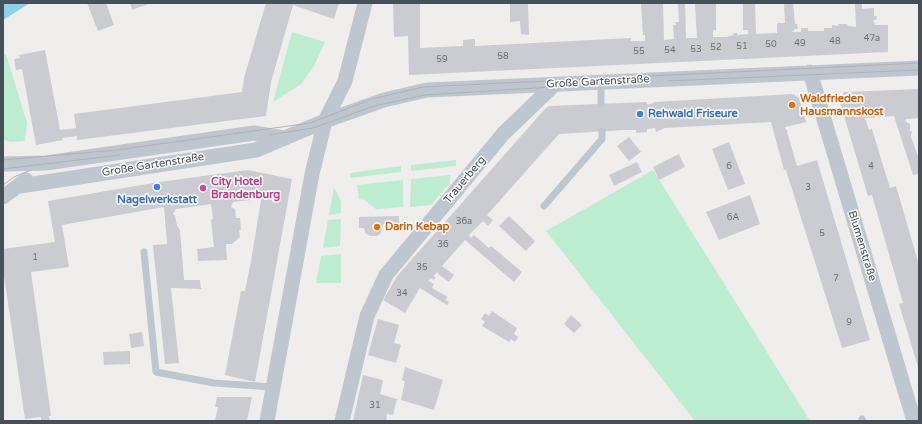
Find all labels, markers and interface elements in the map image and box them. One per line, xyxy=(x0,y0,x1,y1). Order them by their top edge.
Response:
house number: 47a xyxy=(864,34,880,44)
house number: 48 xyxy=(829,37,841,47)
house number: 49 xyxy=(794,39,806,49)
house number: 50 xyxy=(765,40,777,50)
house number: 51 xyxy=(736,42,748,52)
house number: 52 xyxy=(710,43,722,53)
house number: 53 xyxy=(690,45,702,55)
house number: 54 xyxy=(664,46,676,56)
house number: 55 xyxy=(633,47,645,57)
house number: 58 xyxy=(497,52,509,62)
house number: 59 xyxy=(436,55,448,65)
street label: Große Gartenstraße xyxy=(546,73,650,91)
place label: Waldfrieden Hausmannskost xyxy=(800,92,883,118)
marker: Waldfrieden Hausmannskost xyxy=(787,100,797,110)
place label: Rehwald Friseure xyxy=(648,107,738,121)
marker: Rehwald Friseure xyxy=(635,109,645,119)
street label: Große Gartenstraße xyxy=(101,150,205,180)
street label: Trauerberg xyxy=(441,154,489,206)
house number: 6 xyxy=(726,162,732,172)
house number: 4 xyxy=(868,162,874,172)
place label: City Hotel Brandenburg xyxy=(211,175,280,201)
marker: Nagelwerkstatt xyxy=(152,182,162,192)
marker: City Hotel Brandenburg xyxy=(198,183,208,193)
house number: 3 xyxy=(805,183,811,193)
place label: Nagelwerkstatt xyxy=(117,193,197,207)
street label: Blumenstraße xyxy=(845,209,879,283)
house number: 6A xyxy=(727,213,739,223)
house number: 36a xyxy=(456,217,472,227)
place label: Darin Kebap xyxy=(385,220,450,234)
marker: Darin Kebap xyxy=(372,222,382,232)
house number: 5 xyxy=(819,229,825,239)
house number: 36 xyxy=(437,240,449,250)
house number: 1 xyxy=(32,253,38,263)
house number: 35 xyxy=(416,263,428,273)
house number: 7 xyxy=(833,274,839,284)
house number: 34 xyxy=(396,289,408,299)
house number: 9 xyxy=(846,318,852,328)
house number: 31 xyxy=(369,401,381,411)

